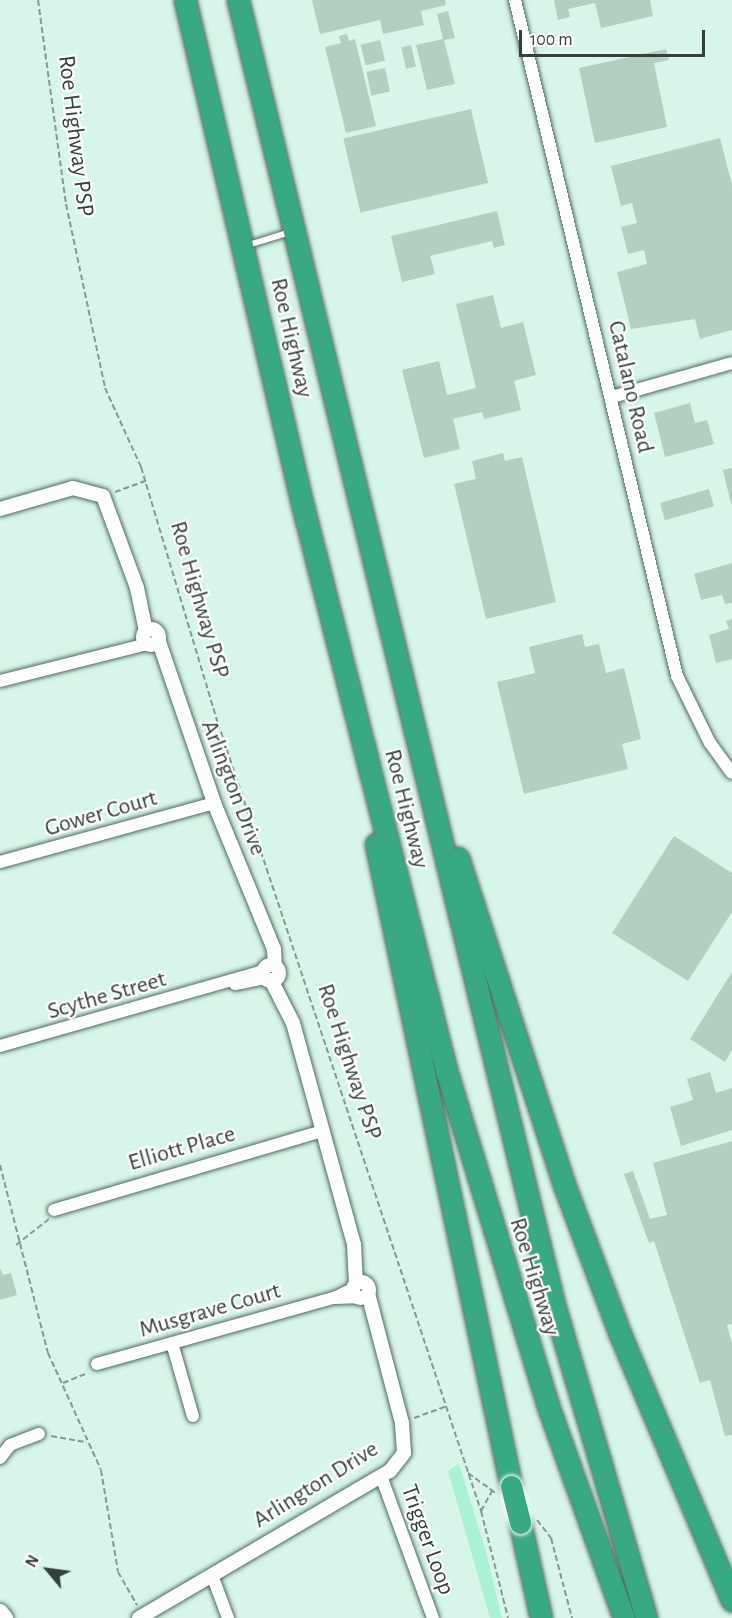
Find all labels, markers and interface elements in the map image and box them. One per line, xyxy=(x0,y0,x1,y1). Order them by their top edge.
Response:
scale bar xyxy=(522,18,708,56)
text: 100 m xyxy=(530,31,573,49)
street label: Roe Highway PSP xyxy=(51,54,99,218)
street label: Roe Highway xyxy=(263,275,319,401)
street label: Catalano Road xyxy=(601,318,659,456)
street label: Roe Highway PSP xyxy=(163,518,235,682)
street label: Arlington Drive xyxy=(194,716,272,860)
street label: Roe Highway xyxy=(377,746,435,872)
street label: Gower Court xyxy=(42,784,160,844)
street label: Scythe Street xyxy=(44,965,170,1027)
street label: Roe Highway PSP xyxy=(310,980,388,1144)
street label: Elliott Place xyxy=(125,1120,239,1178)
street label: Roe Highway xyxy=(502,1214,566,1340)
street label: Musgrave Court xyxy=(136,1277,284,1345)
street label: Arlington Drive xyxy=(248,1435,384,1535)
street label: Trigger Loop xyxy=(394,1481,460,1599)
north arrow xyxy=(18,1540,78,1600)
text: N xyxy=(23,1553,42,1570)

